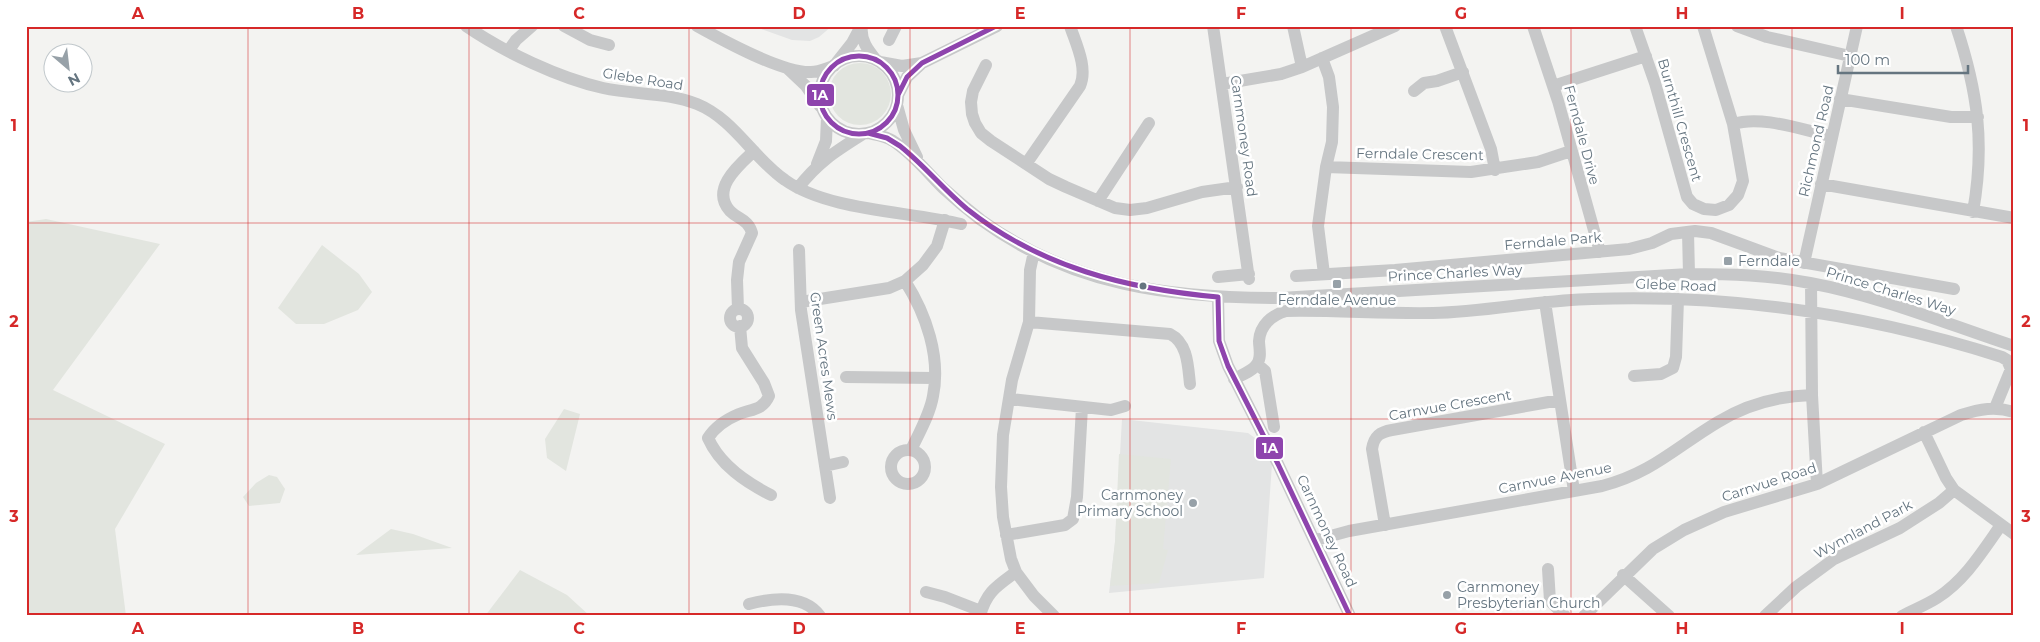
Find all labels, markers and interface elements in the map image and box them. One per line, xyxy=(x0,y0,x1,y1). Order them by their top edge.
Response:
text: A xyxy=(131,4,145,23)
text: B xyxy=(352,4,364,23)
text: C xyxy=(573,4,585,23)
text: D xyxy=(792,4,806,23)
text: E xyxy=(1015,4,1025,23)
text: F xyxy=(1236,4,1246,23)
text: G xyxy=(1455,4,1467,23)
text: H xyxy=(1676,4,1688,23)
text: I xyxy=(1899,4,1905,23)
north arrow xyxy=(42,42,92,92)
scale bar xyxy=(1838,42,1968,74)
text: 100 m xyxy=(1845,50,1890,69)
street label: Burnthill Crescent xyxy=(1654,56,1706,184)
street label: Glebe Road xyxy=(601,64,685,94)
text: N xyxy=(65,69,83,90)
street label: Carnmoney Road xyxy=(1227,74,1261,198)
line badge: 1A xyxy=(806,83,835,107)
street label: Ferndale Drive xyxy=(1560,83,1604,187)
street label: Richmond Road xyxy=(1794,83,1838,199)
text: 1A xyxy=(812,86,828,104)
text: 1 xyxy=(11,116,17,135)
text: 1 xyxy=(2023,116,2029,135)
street label: Ferndale Crescent xyxy=(1356,144,1484,164)
street label: Ferndale Park xyxy=(1504,228,1603,254)
place label: Ferndale xyxy=(1738,252,1800,270)
marker: Ferndale xyxy=(1722,255,1734,267)
street label: Prince Charles Way xyxy=(1387,260,1523,286)
street label: Prince Charles Way xyxy=(1824,263,1958,319)
street label: Glebe Road xyxy=(1635,275,1717,295)
marker: Ferndale Avenue xyxy=(1331,278,1343,290)
unlabelled marker xyxy=(1138,281,1148,291)
street label: Green Acres Mews xyxy=(806,291,842,421)
place label: Ferndale Avenue xyxy=(1278,291,1396,309)
text: 2 xyxy=(9,312,19,331)
text: 2 xyxy=(2021,312,2031,331)
street label: Carnvue Crescent xyxy=(1387,385,1513,425)
line badge: 1A xyxy=(1255,436,1284,460)
text: 1A xyxy=(1262,439,1278,457)
street label: Carnvue Avenue xyxy=(1497,458,1613,498)
street label: Carnvue Road xyxy=(1719,458,1819,506)
street label: Carnmoney Road xyxy=(1293,472,1361,590)
place label: Carnmoney Primary School xyxy=(1077,486,1183,520)
street label: Wynnland Park xyxy=(1811,495,1916,562)
marker: Carnmoney Primary School xyxy=(1187,497,1199,509)
text: 3 xyxy=(8,507,19,526)
text: 3 xyxy=(2020,507,2031,526)
place label: Carnmoney Presbyterian Church xyxy=(1457,578,1600,612)
marker: Carnmoney Presbyterian Church xyxy=(1441,589,1453,601)
text: A xyxy=(131,619,145,638)
text: B xyxy=(352,619,364,638)
text: C xyxy=(573,619,585,638)
text: D xyxy=(792,619,806,638)
text: E xyxy=(1015,619,1025,638)
text: F xyxy=(1236,619,1246,638)
text: G xyxy=(1455,619,1467,638)
text: H xyxy=(1676,619,1688,638)
text: I xyxy=(1899,619,1905,638)

